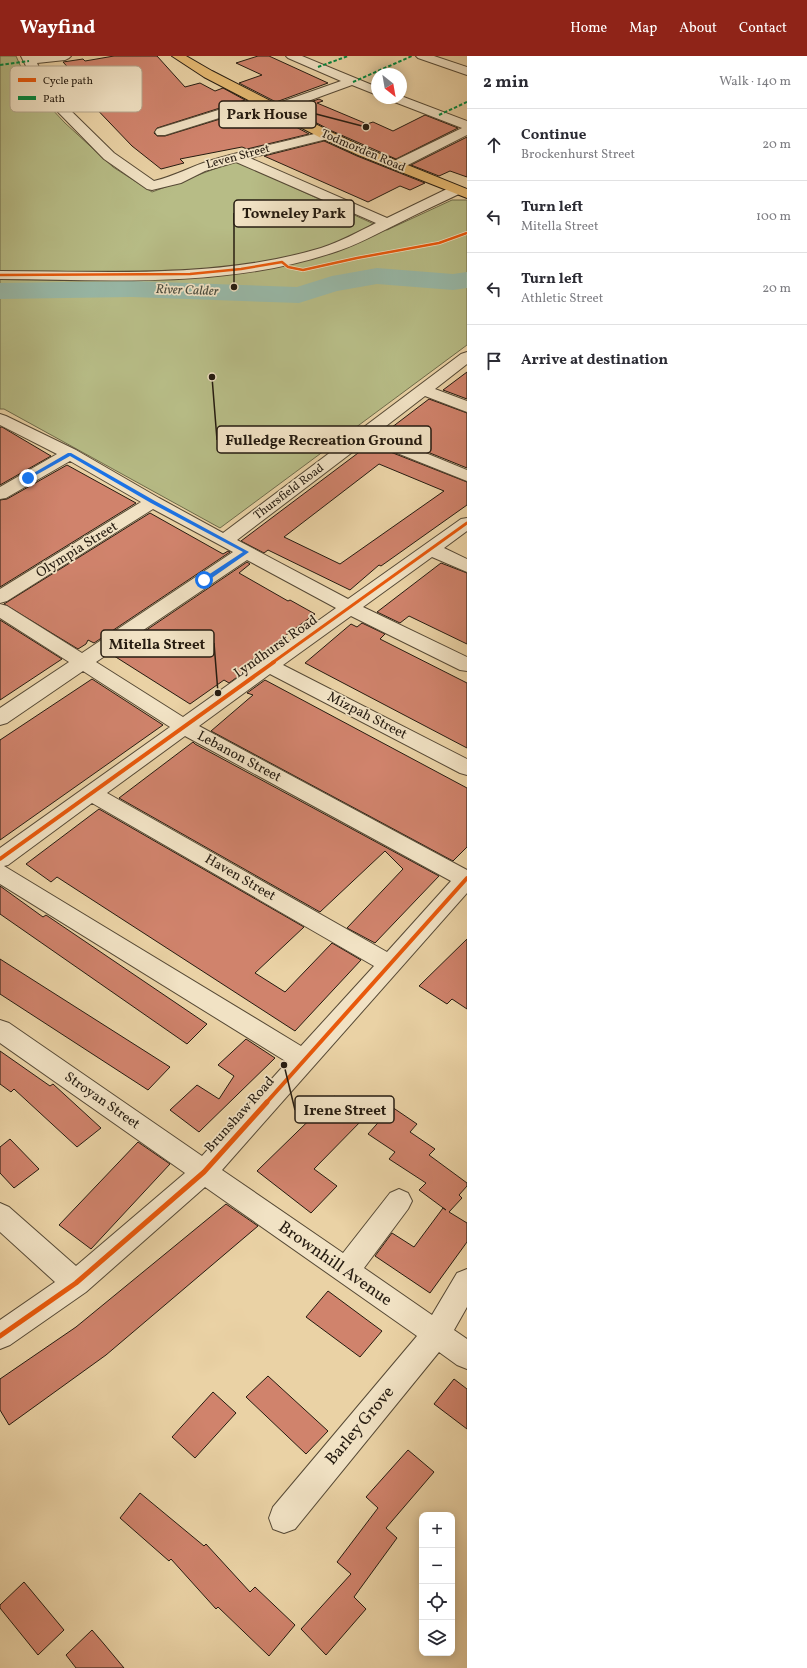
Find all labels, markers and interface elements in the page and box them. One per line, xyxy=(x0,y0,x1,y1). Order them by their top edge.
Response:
text: Wayfind xyxy=(20,15,95,41)
text: Home xyxy=(570,19,607,38)
text: Map xyxy=(629,19,657,38)
text: About xyxy=(679,19,717,38)
text: Contact xyxy=(739,19,787,38)
legend xyxy=(10,66,142,112)
north arrow xyxy=(371,68,407,104)
text: 2 min xyxy=(483,71,529,94)
text: Walk · 140 m xyxy=(719,73,791,91)
text: Cycle path xyxy=(43,74,93,89)
text: Path xyxy=(43,92,66,107)
callout: Park House xyxy=(219,101,316,128)
text: Park House xyxy=(226,105,308,126)
text: Continue xyxy=(521,125,586,146)
street label: Todmorden Road xyxy=(318,126,408,176)
icon: ahead xyxy=(483,134,505,156)
text: 20 m xyxy=(762,136,791,154)
street label: Leven Street xyxy=(204,141,272,173)
text: Brockenhurst Street xyxy=(521,146,635,164)
text: Turn left xyxy=(521,197,583,218)
callout: Towneley Park xyxy=(234,200,354,227)
text: Towneley Park xyxy=(242,204,346,225)
icon: left xyxy=(483,206,505,228)
text: 100 m xyxy=(756,208,791,226)
text: Mitella Street xyxy=(521,218,599,236)
text: Turn left xyxy=(521,269,583,290)
icon: left xyxy=(483,278,505,300)
text: 20 m xyxy=(762,280,791,298)
water label: River Calder xyxy=(155,281,219,301)
text: Athletic Street xyxy=(521,290,603,308)
icon: arrive xyxy=(483,350,505,372)
text: Arrive at destination xyxy=(521,350,668,371)
callout: Fulledge Recreation Ground xyxy=(217,426,431,453)
text: Fulledge Recreation Ground xyxy=(225,431,423,452)
street label: Thursfield Road xyxy=(251,460,328,524)
route end xyxy=(19,469,37,487)
street label: Olympia Street xyxy=(32,517,122,583)
route start xyxy=(195,571,213,589)
street label: Lyndhurst Road xyxy=(230,611,322,683)
callout: Mitella Street xyxy=(101,630,214,657)
text: Mitella Street xyxy=(109,635,206,656)
street label: Mizpah Street xyxy=(324,688,410,744)
street label: Lebanon Street xyxy=(194,727,284,787)
street label: Haven Street xyxy=(201,850,279,906)
street label: Stroyan Street xyxy=(60,1068,144,1134)
street label: Brunshaw Road xyxy=(201,1073,279,1157)
callout: Irene Street xyxy=(295,1096,394,1123)
text: Irene Street xyxy=(304,1101,387,1122)
street label: Brownhill Avenue xyxy=(273,1216,397,1312)
street label: Barley Grove xyxy=(320,1382,400,1470)
map controls xyxy=(419,1512,455,1656)
button: + xyxy=(419,1512,455,1548)
button: − xyxy=(419,1548,455,1584)
button: locate xyxy=(419,1584,455,1620)
button: layers xyxy=(419,1620,455,1656)

